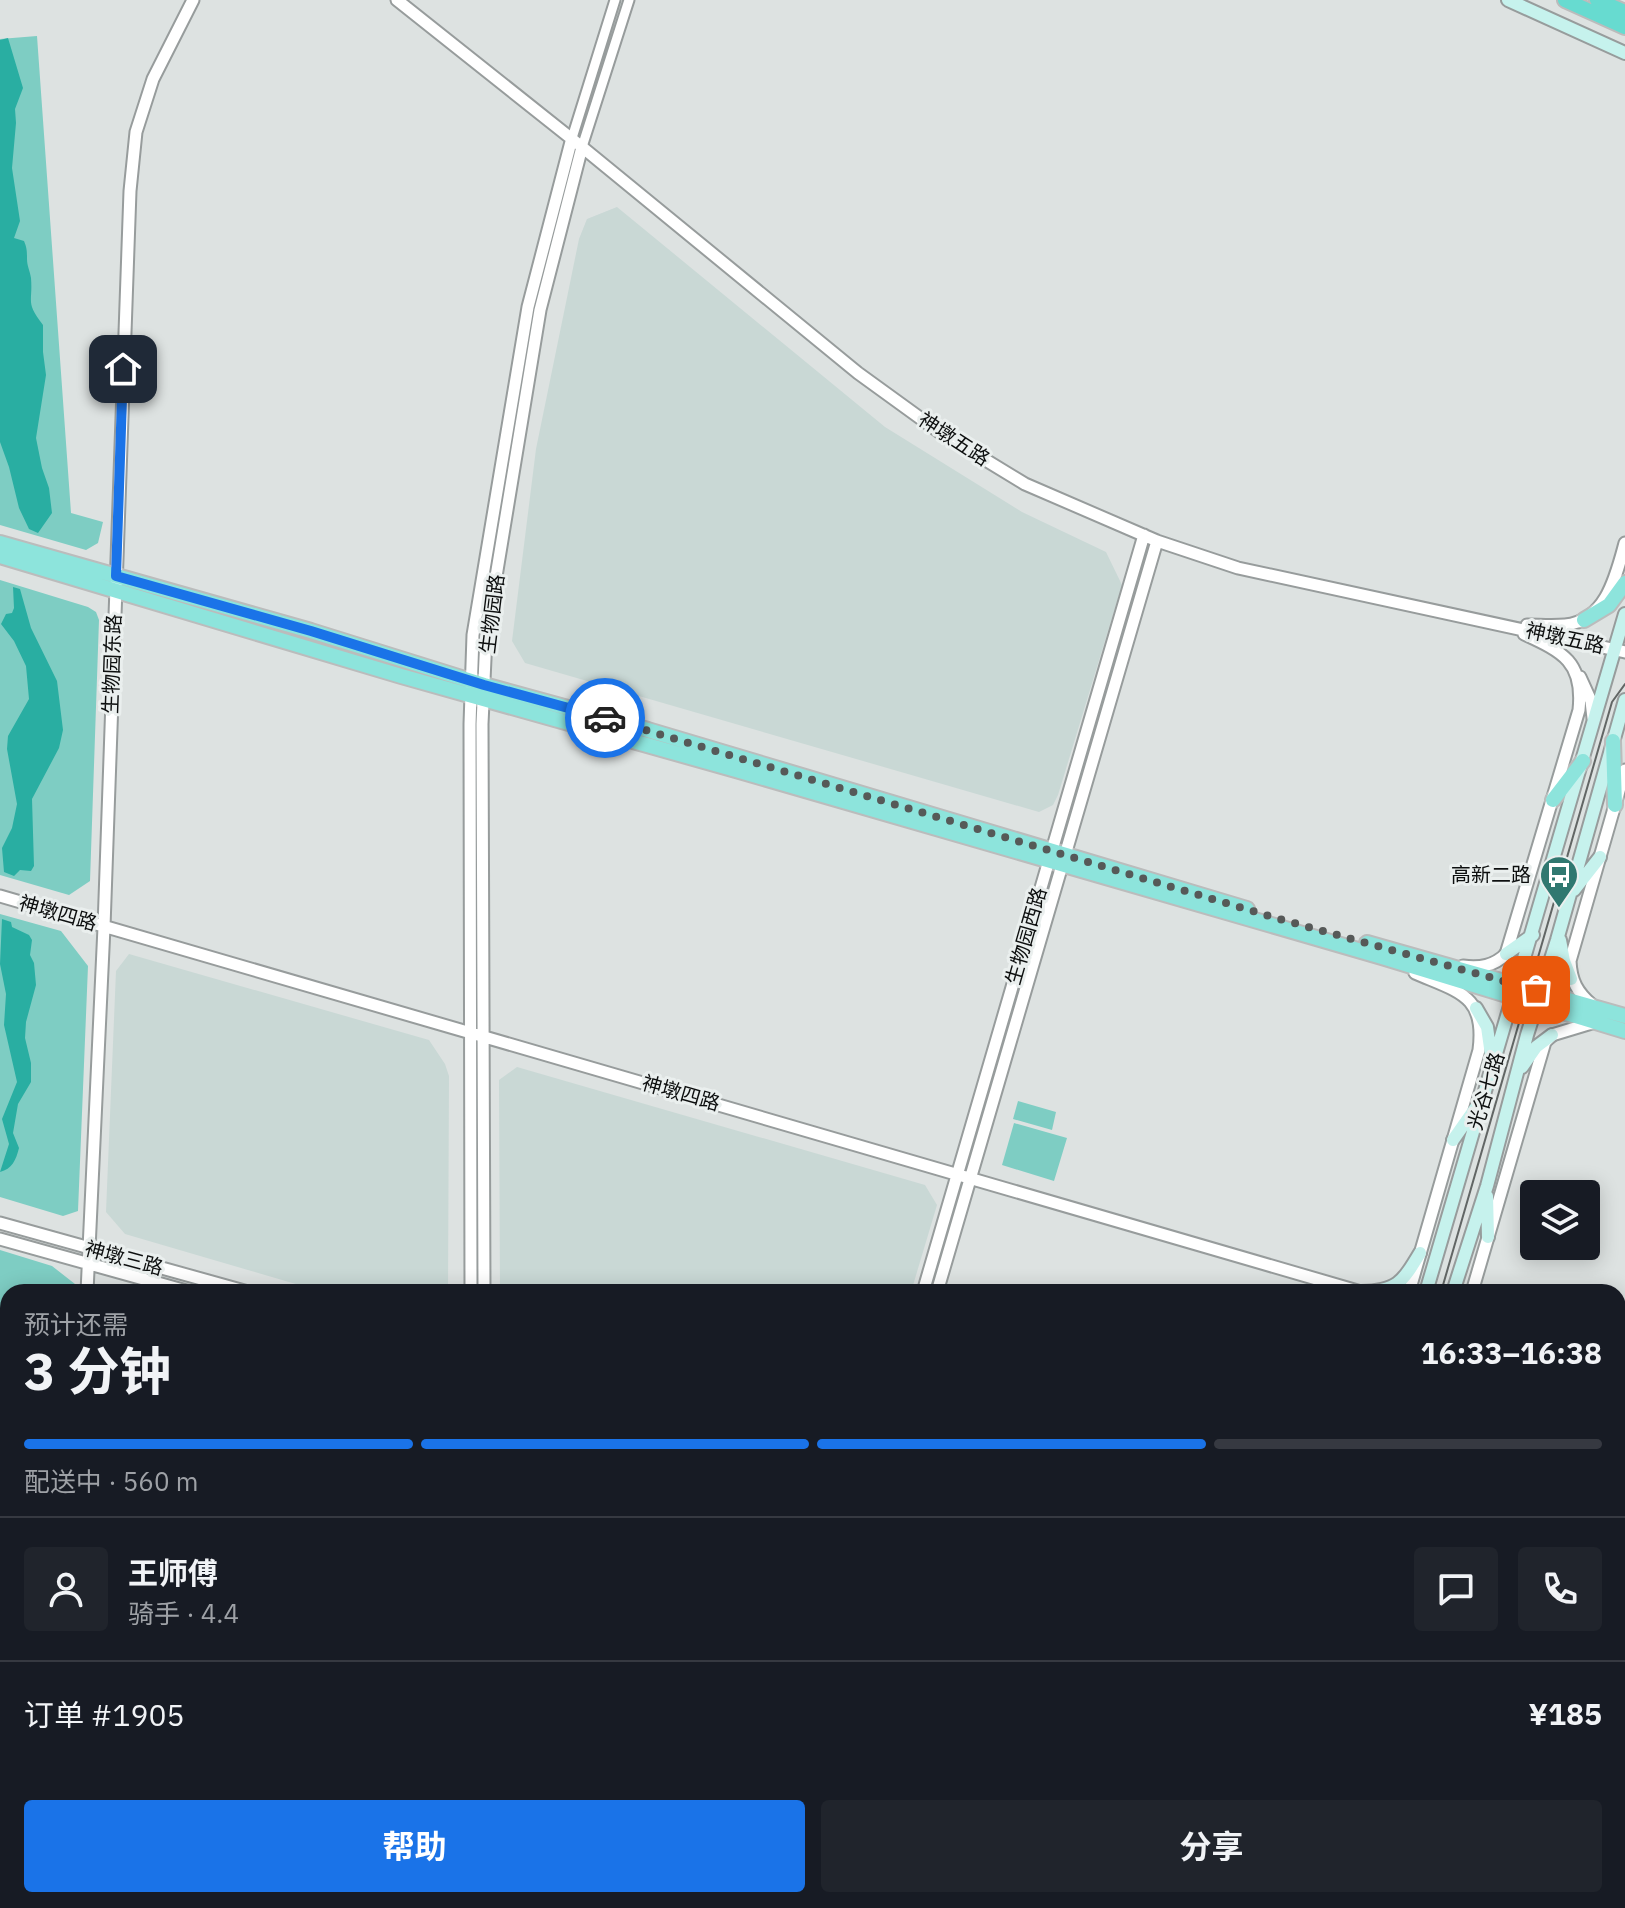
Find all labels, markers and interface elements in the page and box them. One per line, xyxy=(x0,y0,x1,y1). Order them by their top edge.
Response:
pin xyxy=(89,335,157,403)
icon: home xyxy=(101,347,145,391)
street label: 神墩五路 xyxy=(913,405,995,472)
street label: 生物园路 xyxy=(473,573,510,655)
street label: 生物园东路 xyxy=(96,614,127,714)
street label: 神墩五路 xyxy=(1523,616,1607,659)
courier xyxy=(565,678,645,758)
icon: car xyxy=(583,696,627,740)
bus stop icon: 高新二路 xyxy=(1538,854,1580,909)
place label: 高新二路 xyxy=(1451,861,1531,888)
street label: 生物园西路 xyxy=(999,884,1052,988)
street label: 神墩四路 xyxy=(16,889,100,937)
pin xyxy=(1502,956,1570,1024)
icon: bag xyxy=(1514,968,1558,1012)
street label: 光谷七路 xyxy=(1461,1049,1510,1133)
street label: 神墩四路 xyxy=(639,1069,723,1117)
map controls xyxy=(1520,1180,1600,1260)
button: layers xyxy=(1520,1180,1600,1260)
street label: 神墩三路 xyxy=(82,1234,166,1281)
text: 预计还需 xyxy=(24,1307,128,1341)
text: 16:33–16:38 xyxy=(1421,1333,1602,1372)
text: 3 分钟 xyxy=(24,1337,171,1404)
text: 配送中 · 560 m xyxy=(24,1464,198,1498)
button: person xyxy=(24,1547,108,1631)
button: chat xyxy=(1414,1547,1498,1631)
button: phone xyxy=(1518,1547,1602,1631)
text: 王师傅 xyxy=(128,1553,218,1592)
text: 骑手 · 4.4 xyxy=(128,1596,239,1630)
text: ¥185 xyxy=(1529,1694,1602,1733)
text: 订单 #1905 xyxy=(24,1695,184,1734)
button: 帮助 xyxy=(24,1800,805,1892)
button: 分享 xyxy=(821,1800,1602,1892)

